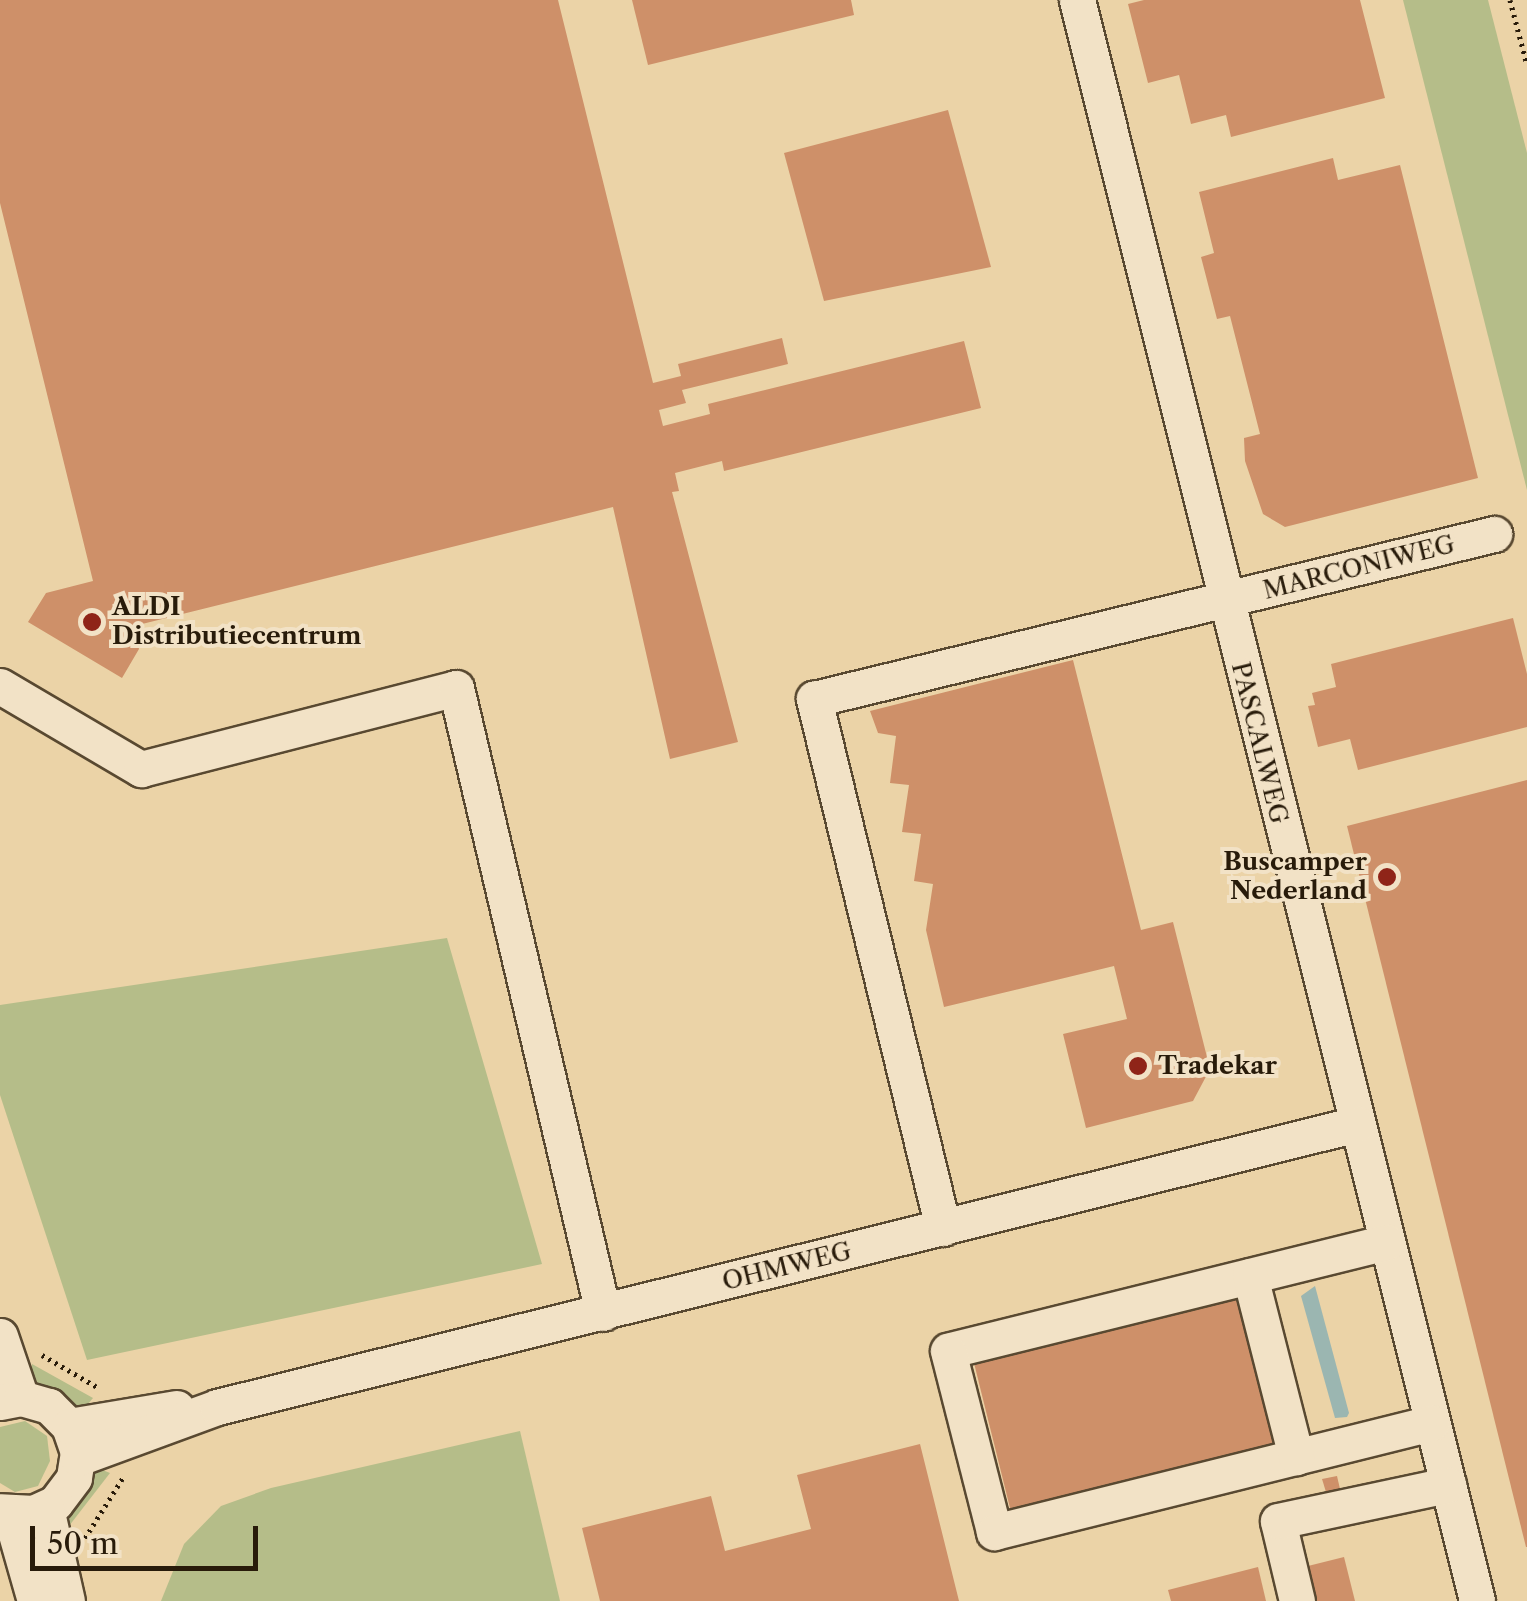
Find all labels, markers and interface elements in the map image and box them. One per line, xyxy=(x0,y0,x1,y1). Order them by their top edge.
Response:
street label: MARCONIWEG xyxy=(1260,530,1458,606)
place label: ALDI Distributiecentrum xyxy=(112,593,362,652)
marker: ALDI Distributiecentrum xyxy=(81,611,103,633)
street label: PASCALWEG xyxy=(1224,659,1294,827)
place label: Buscamper Nederland xyxy=(1223,848,1367,907)
marker: Buscamper Nederland xyxy=(1376,866,1398,888)
place label: Tradekar xyxy=(1158,1051,1277,1081)
marker: Tradekar xyxy=(1127,1055,1149,1077)
street label: OHMWEG xyxy=(719,1236,855,1298)
scale bar xyxy=(35,1506,262,1568)
text: 50 m xyxy=(47,1525,118,1562)

